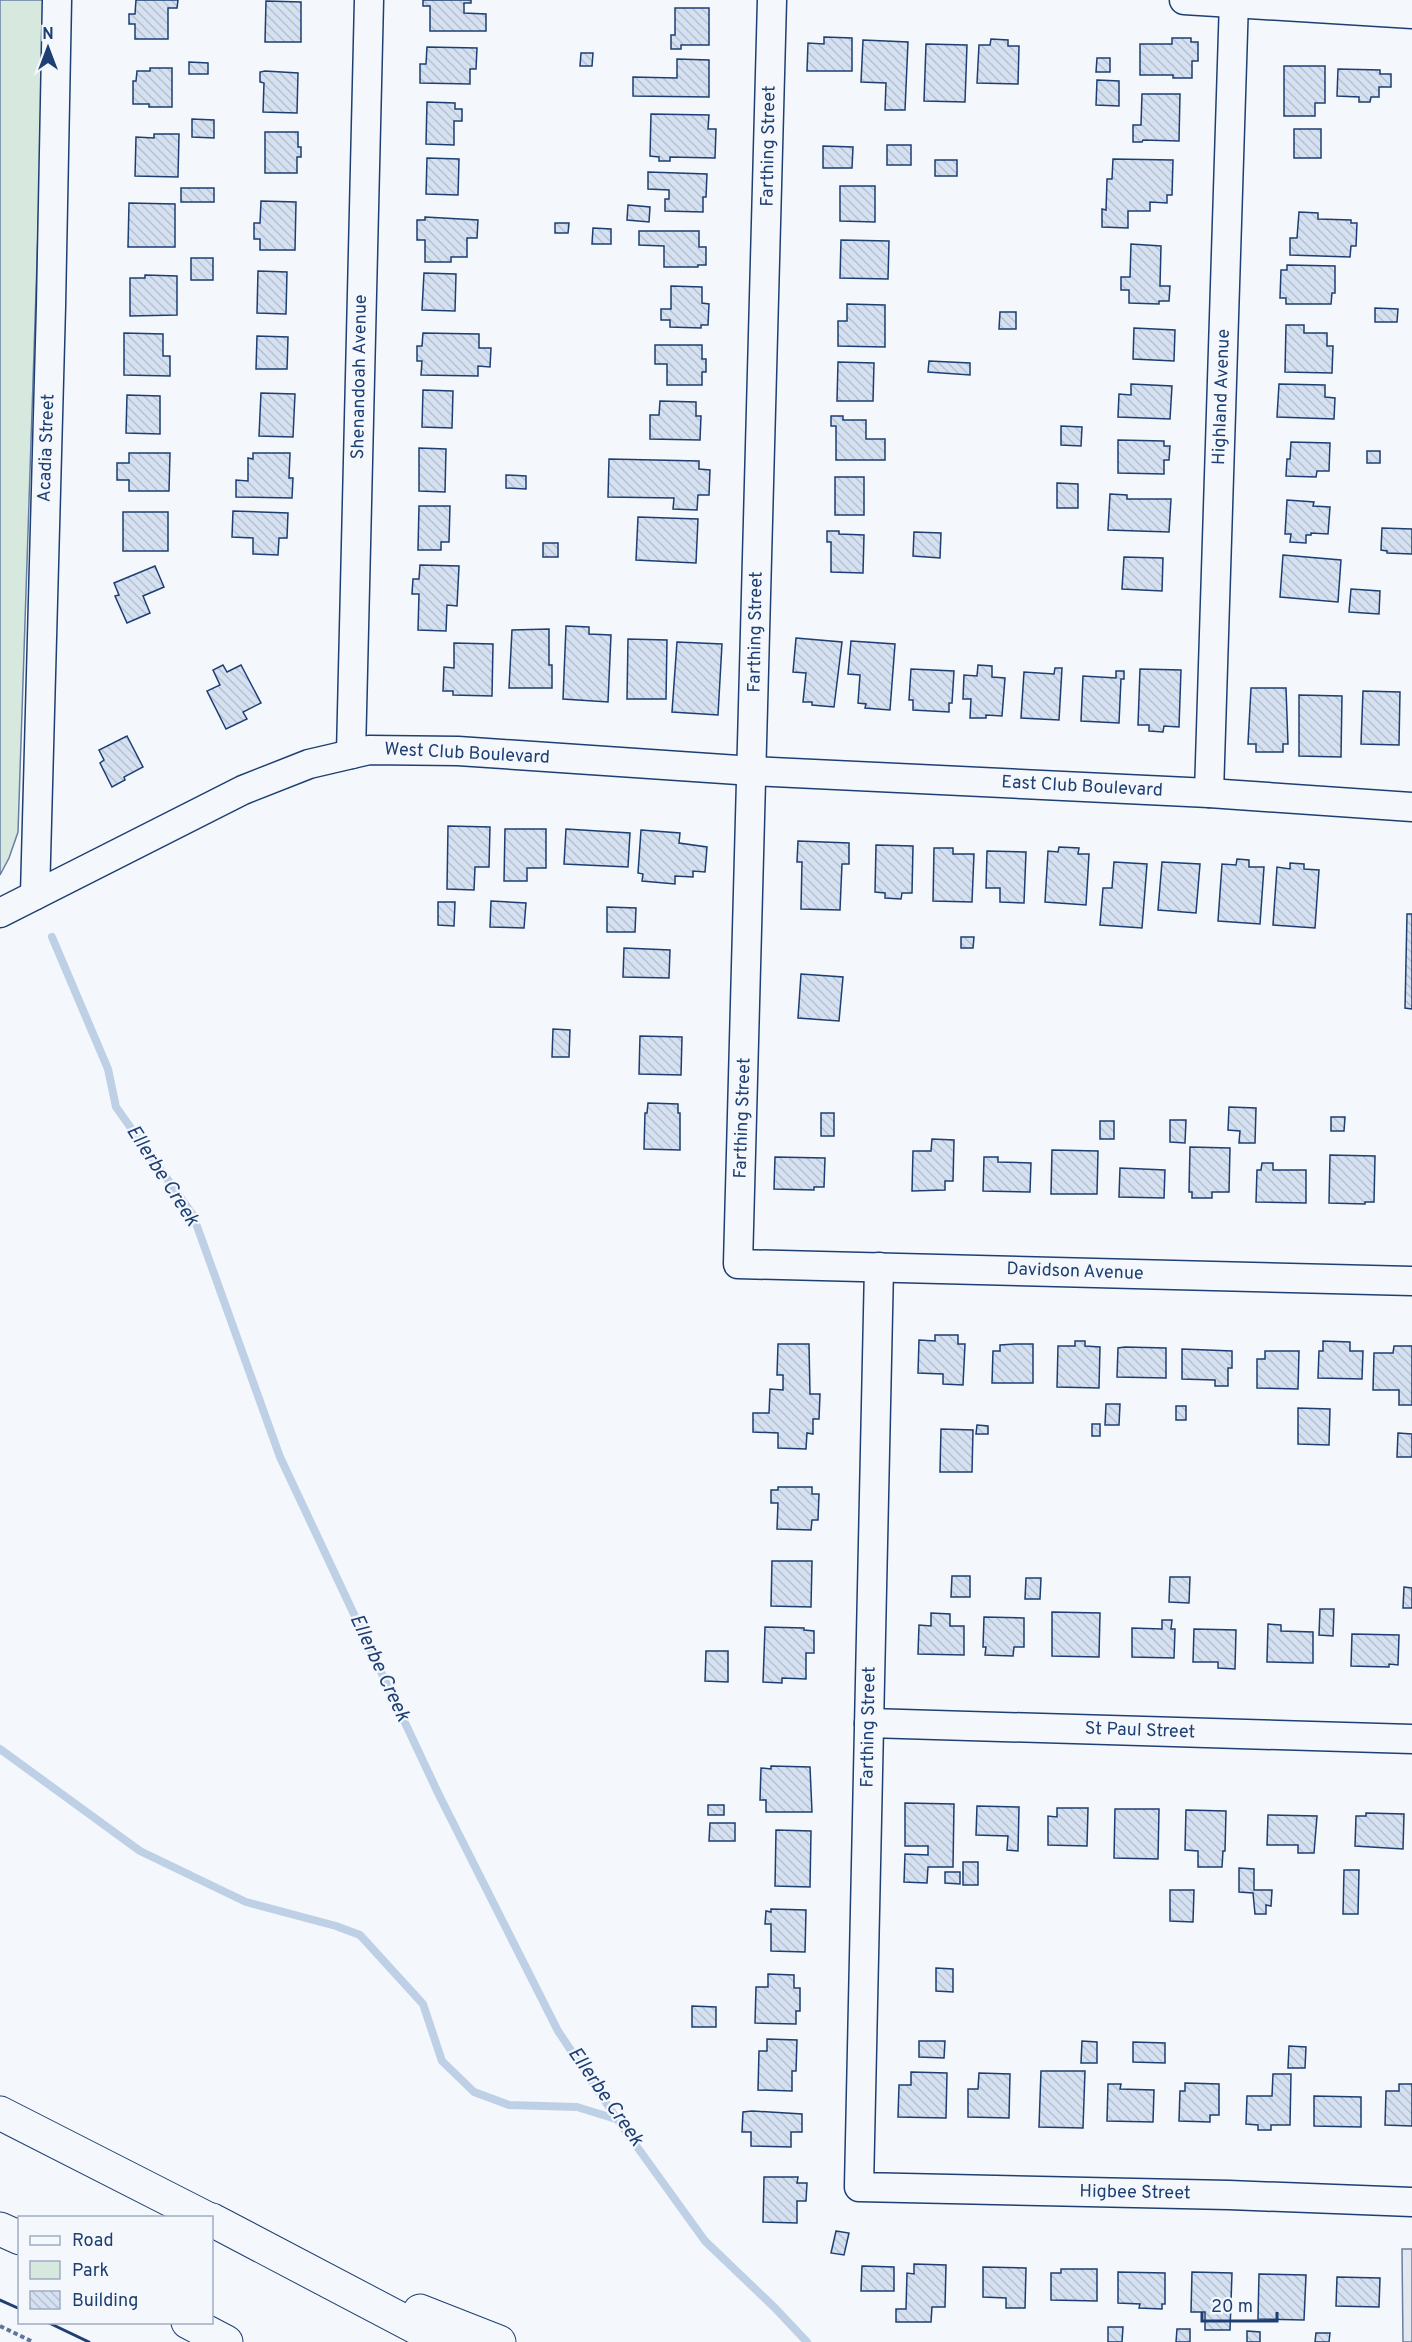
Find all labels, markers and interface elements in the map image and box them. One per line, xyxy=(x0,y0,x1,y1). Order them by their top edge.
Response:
north arrow xyxy=(18,18,78,78)
text: N xyxy=(42,25,54,45)
street label: Farthing Street xyxy=(756,85,782,207)
street label: Shenandoah Avenue xyxy=(347,294,373,460)
street label: Highland Avenue xyxy=(1208,329,1236,465)
street label: Acadia Street xyxy=(34,393,60,503)
street label: Farthing Street xyxy=(743,571,769,693)
street label: West Club Boulevard xyxy=(384,738,550,770)
street label: East Club Boulevard xyxy=(1001,771,1163,803)
street label: Farthing Street xyxy=(729,1057,757,1179)
water label: Ellerbe Creek xyxy=(120,1120,205,1232)
street label: Davidson Avenue xyxy=(1006,1258,1144,1286)
water label: Ellerbe Creek xyxy=(343,1610,416,1727)
street label: Farthing Street xyxy=(856,1666,882,1788)
street label: St Paul Street xyxy=(1084,1718,1196,1744)
water label: Ellerbe Creek xyxy=(561,2042,649,2153)
street label: Higbee Street xyxy=(1079,2181,1191,2205)
legend xyxy=(18,2216,213,2324)
text: Road xyxy=(72,2230,114,2253)
text: Park xyxy=(72,2260,109,2283)
scale bar xyxy=(1202,2285,1277,2323)
text: Building xyxy=(72,2290,138,2313)
text: 20 m xyxy=(1211,2296,1253,2319)

